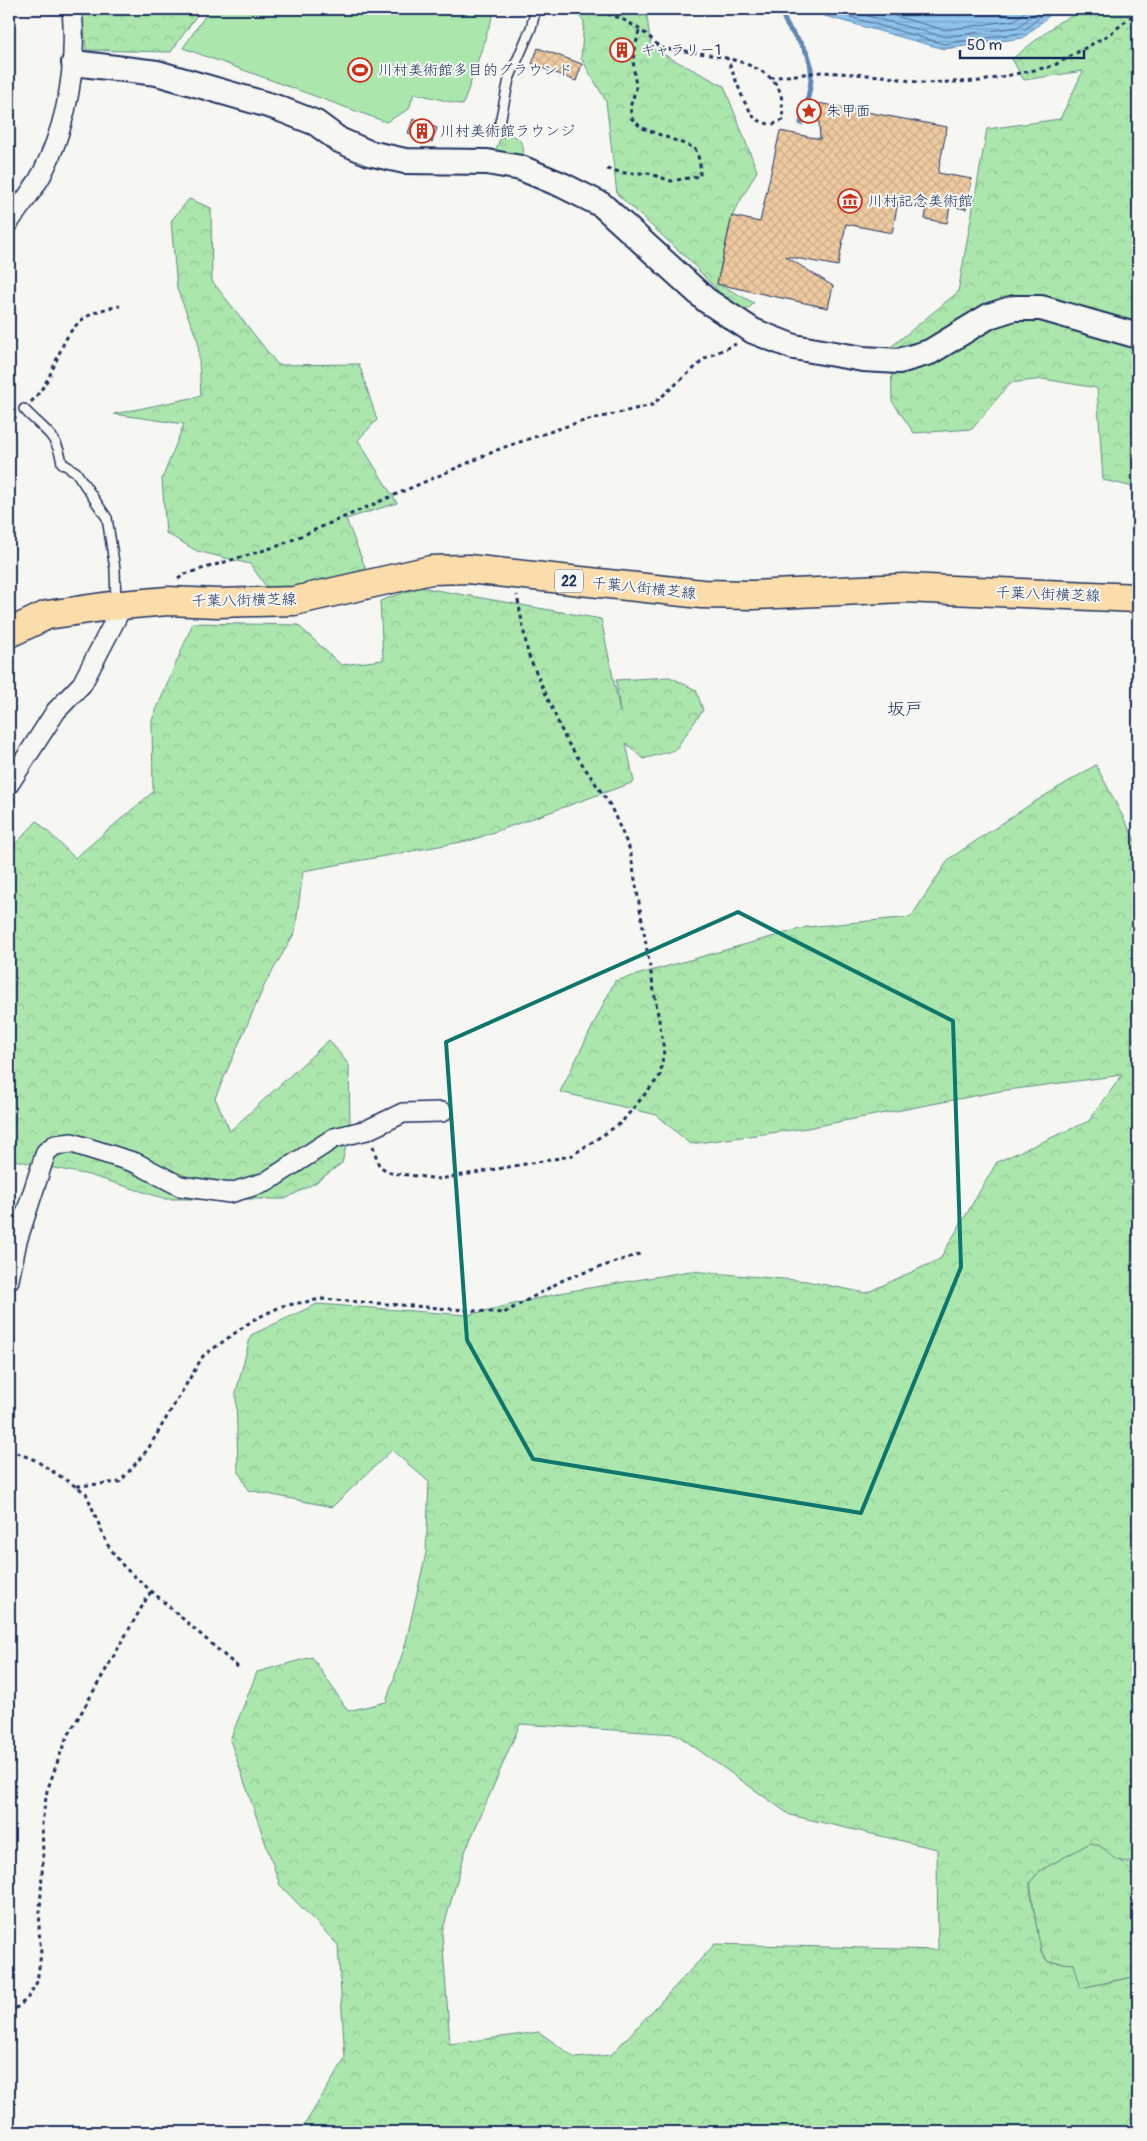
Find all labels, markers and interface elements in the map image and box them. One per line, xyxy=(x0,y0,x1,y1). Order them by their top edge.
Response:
scale bar xyxy=(960,28,1083,60)
text: 50 m xyxy=(967,36,1002,55)
building icon: ギャラリー1 xyxy=(609,37,635,63)
place label: ギャラリー1 xyxy=(640,41,721,60)
sports icon: 川村美術館多目的グラウンド xyxy=(347,57,373,83)
place label: 川村美術館多目的グラウンド xyxy=(378,61,573,80)
place icon: 朱甲面 xyxy=(796,98,822,124)
place label: 朱甲面 xyxy=(826,102,871,121)
building icon: 川村美術館ラウンジ xyxy=(409,118,435,144)
place label: 川村美術館ラウンジ xyxy=(440,122,575,141)
museum icon: 川村記念美術館 xyxy=(837,188,863,214)
place label: 川村記念美術館 xyxy=(868,192,973,211)
road number: 22 xyxy=(555,570,583,592)
street label: 千葉八街横芝線 xyxy=(591,574,697,603)
street label: 千葉八街横芝線 xyxy=(995,583,1101,606)
street label: 千葉八街横芝線 xyxy=(191,590,297,611)
district label: 坂戸 xyxy=(887,698,923,721)

